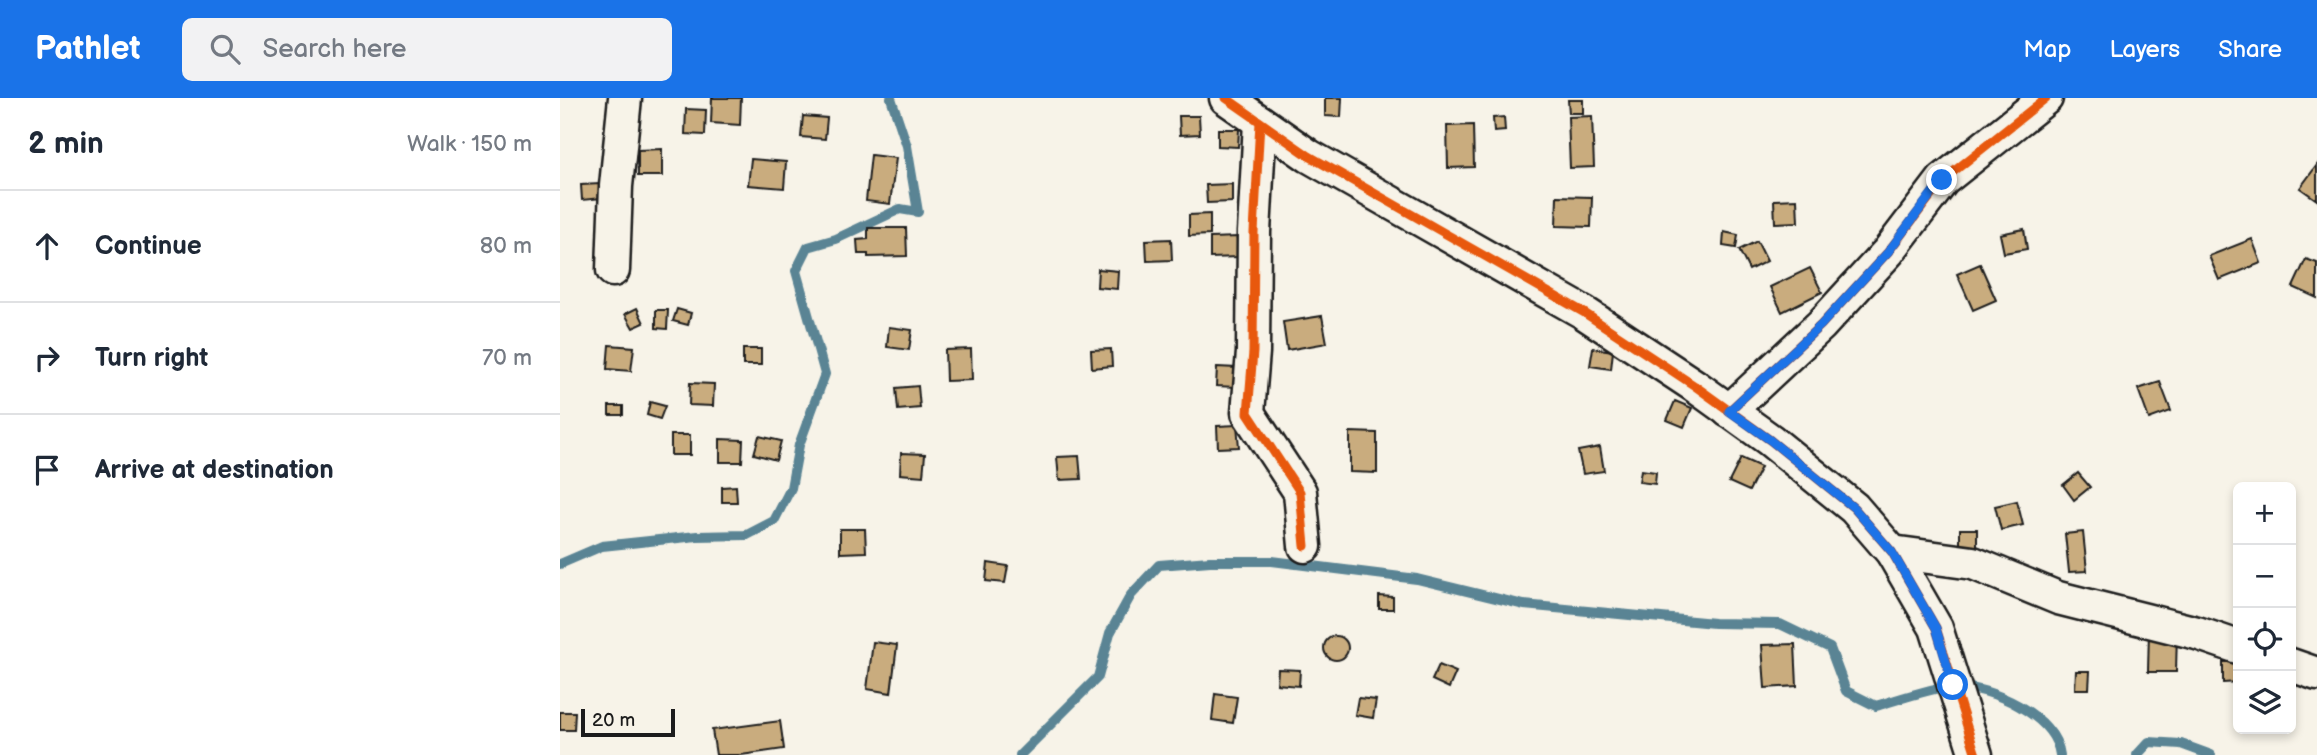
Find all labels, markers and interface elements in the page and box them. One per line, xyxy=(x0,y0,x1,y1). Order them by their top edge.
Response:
search box xyxy=(182,18,672,81)
text: Pathlet xyxy=(35,29,140,69)
icon: search xyxy=(206,30,244,68)
text: Search here xyxy=(262,34,406,65)
text: Map xyxy=(2023,35,2071,64)
text: Layers xyxy=(2109,35,2180,64)
text: Share xyxy=(2218,35,2282,64)
text: 2 min xyxy=(28,126,104,162)
text: Walk · 150 m xyxy=(407,130,532,158)
route end xyxy=(1926,164,1957,195)
icon: ahead xyxy=(28,227,66,265)
text: Continue xyxy=(95,231,202,262)
text: 80 m xyxy=(480,232,532,260)
icon: right xyxy=(28,339,66,377)
text: Turn right xyxy=(95,343,208,374)
text: 70 m xyxy=(482,344,532,372)
icon: arrive xyxy=(28,451,66,489)
text: Arrive at destination xyxy=(95,455,334,486)
map controls xyxy=(2233,482,2296,734)
button: + xyxy=(2233,482,2296,545)
button: − xyxy=(2233,545,2296,608)
button: locate xyxy=(2233,608,2296,671)
route start xyxy=(1937,669,1968,700)
button: layers xyxy=(2233,671,2296,734)
scale bar xyxy=(581,706,676,738)
text: 20 m xyxy=(592,709,635,732)

